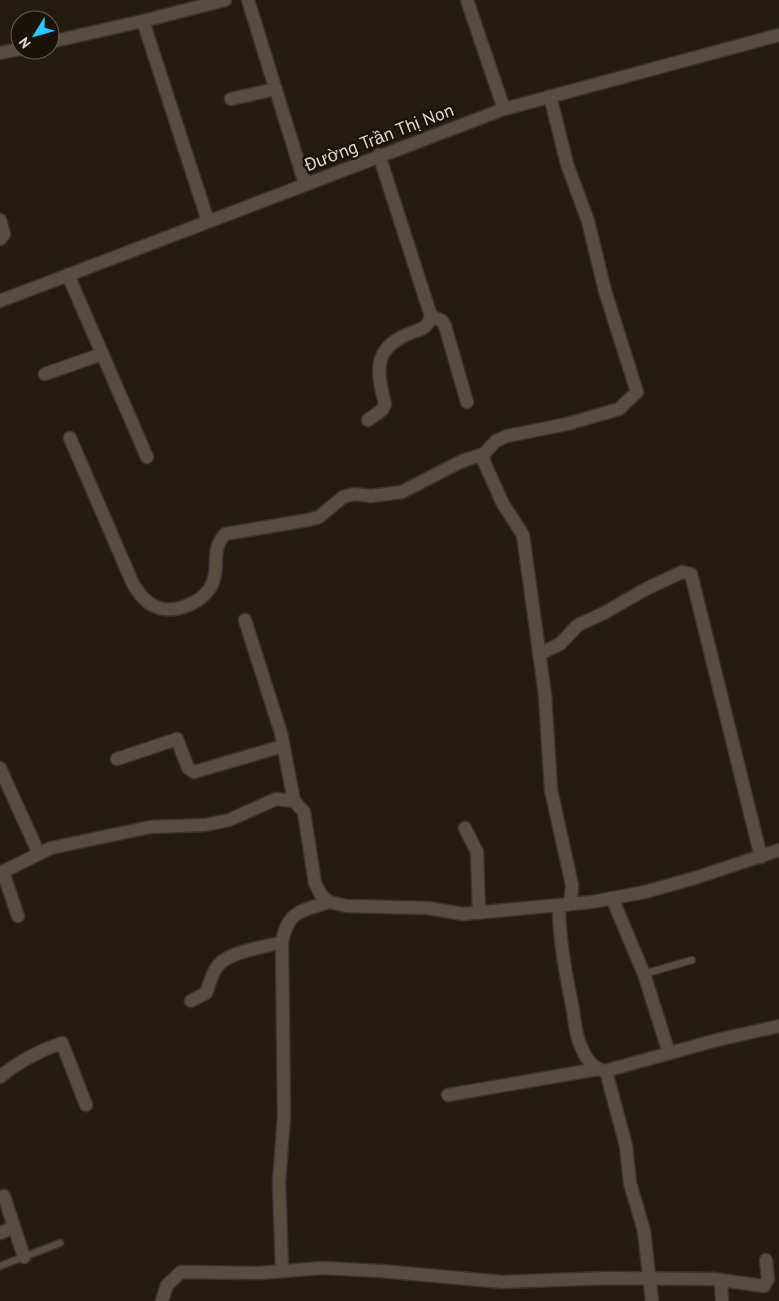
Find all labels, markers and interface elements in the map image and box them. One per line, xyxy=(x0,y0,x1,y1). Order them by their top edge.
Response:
north arrow xyxy=(10,10,60,60)
text: N xyxy=(15,34,35,52)
street label: Đường Trần Thị Non xyxy=(300,98,457,176)

